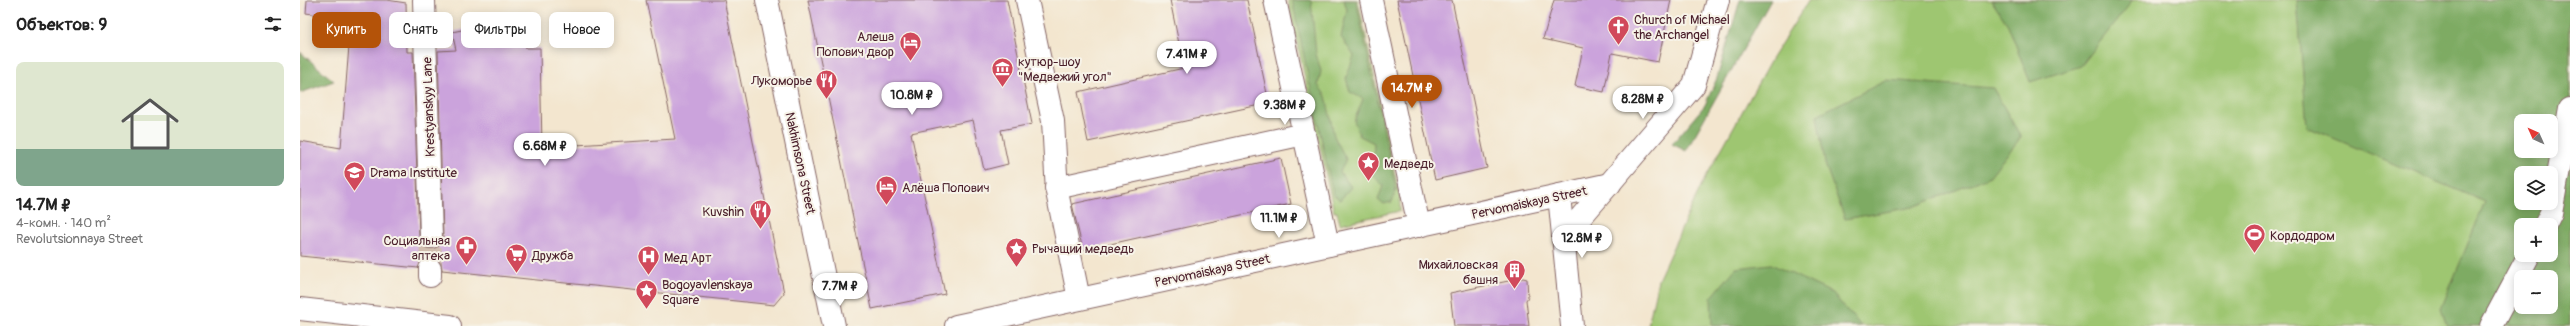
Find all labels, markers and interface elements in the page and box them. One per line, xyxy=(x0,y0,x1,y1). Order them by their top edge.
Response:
chip: Купить xyxy=(312,12,381,48)
chip: Снять xyxy=(389,12,453,48)
chip: Фильтры xyxy=(461,12,541,48)
chip: Новое xyxy=(549,12,614,48)
place label: Church of Michael the Archangel xyxy=(1633,12,1730,43)
icon: filters xyxy=(262,13,284,35)
church icon: Church of Michael the Archangel xyxy=(1605,13,1631,46)
text: Объектов: 9 xyxy=(16,14,107,35)
place label: Алеша Попович двор xyxy=(817,29,894,60)
hotel icon: Алеша Попович двор xyxy=(897,30,923,63)
pin: 7.41M ₽ xyxy=(1150,41,1224,75)
text: 7.41M ₽ xyxy=(1166,46,1208,62)
place label: кутюр-шоу "Медвежий угол" xyxy=(1018,54,1112,85)
museum icon: кутюр-шоу "Медвежий угол" xyxy=(990,55,1016,88)
street label: Krestyanskyy Lane xyxy=(419,56,439,157)
restaurant icon: Лукоморье xyxy=(814,67,840,100)
place label: Лукоморье xyxy=(750,73,813,89)
pin: 14.7M ₽ xyxy=(1375,75,1449,109)
text: 14.7M ₽ xyxy=(1391,80,1433,96)
pin: 10.8M ₽ xyxy=(875,82,949,116)
pin: 8.28M ₽ xyxy=(1606,86,1680,120)
text: 10.8M ₽ xyxy=(890,87,934,103)
icon: home xyxy=(114,88,186,160)
text: 8.28M ₽ xyxy=(1621,91,1665,107)
pin: 9.38M ₽ xyxy=(1248,92,1322,126)
text: 9.38M ₽ xyxy=(1263,97,1307,113)
street label: Nakhimsona Street xyxy=(781,111,819,216)
north arrow xyxy=(2514,114,2558,158)
map controls xyxy=(2514,114,2558,314)
pin: 6.68M ₽ xyxy=(508,133,582,167)
text: 6.68M ₽ xyxy=(523,138,567,154)
place icon: Медведь xyxy=(1356,150,1382,183)
place label: Медведь xyxy=(1384,156,1434,172)
school or university icon: Drama Institute xyxy=(342,159,368,192)
place label: Drama Institute xyxy=(370,165,457,181)
button: layers xyxy=(2514,166,2558,210)
hotel icon: Алёша Попович xyxy=(874,174,900,207)
place label: Алёша Попович xyxy=(902,180,990,196)
street label: Pervomaiskaya Street xyxy=(1470,183,1589,223)
text: 14.7M ₽ xyxy=(16,194,71,215)
restaurant icon: Kuvshin xyxy=(747,198,773,231)
place label: Kuvshin xyxy=(702,204,744,220)
pin: 11.1M ₽ xyxy=(1242,205,1316,239)
text: 11.1M ₽ xyxy=(1260,210,1298,226)
text: 4-комн. · 140 m² xyxy=(16,215,111,231)
button: + xyxy=(2514,218,2558,262)
sports icon: Кордодром xyxy=(2241,222,2267,255)
pin: 12.8M ₽ xyxy=(1545,225,1619,259)
place label: Кордодром xyxy=(2270,228,2335,244)
text: 12.8M ₽ xyxy=(1561,230,1603,246)
text: Revolutsionnaya Street xyxy=(16,231,143,247)
place label: Социальная аптека xyxy=(384,233,450,264)
pharmacy icon: Социальная аптека xyxy=(453,234,479,267)
place icon: Рычащий медведь xyxy=(1004,235,1030,268)
place label: Рычащий медведь xyxy=(1032,241,1134,257)
supermarket icon: Дружба xyxy=(503,242,529,275)
hospital icon: Мед Арт xyxy=(635,244,661,277)
place label: Дружба xyxy=(531,248,573,264)
place label: Мед Арт xyxy=(664,250,712,266)
street label: Pervomaiskaya Street xyxy=(1153,251,1272,291)
place label: Михайловская башня xyxy=(1418,257,1498,288)
building icon: Михайловская башня xyxy=(1501,258,1527,291)
button: − xyxy=(2514,270,2558,314)
pin: 7.7M ₽ xyxy=(807,273,873,307)
place label: Bogoyavlenskaya Square xyxy=(662,277,753,308)
place icon: Bogoyavlenskaya Square xyxy=(633,278,659,311)
text: 7.7M ₽ xyxy=(822,278,858,294)

